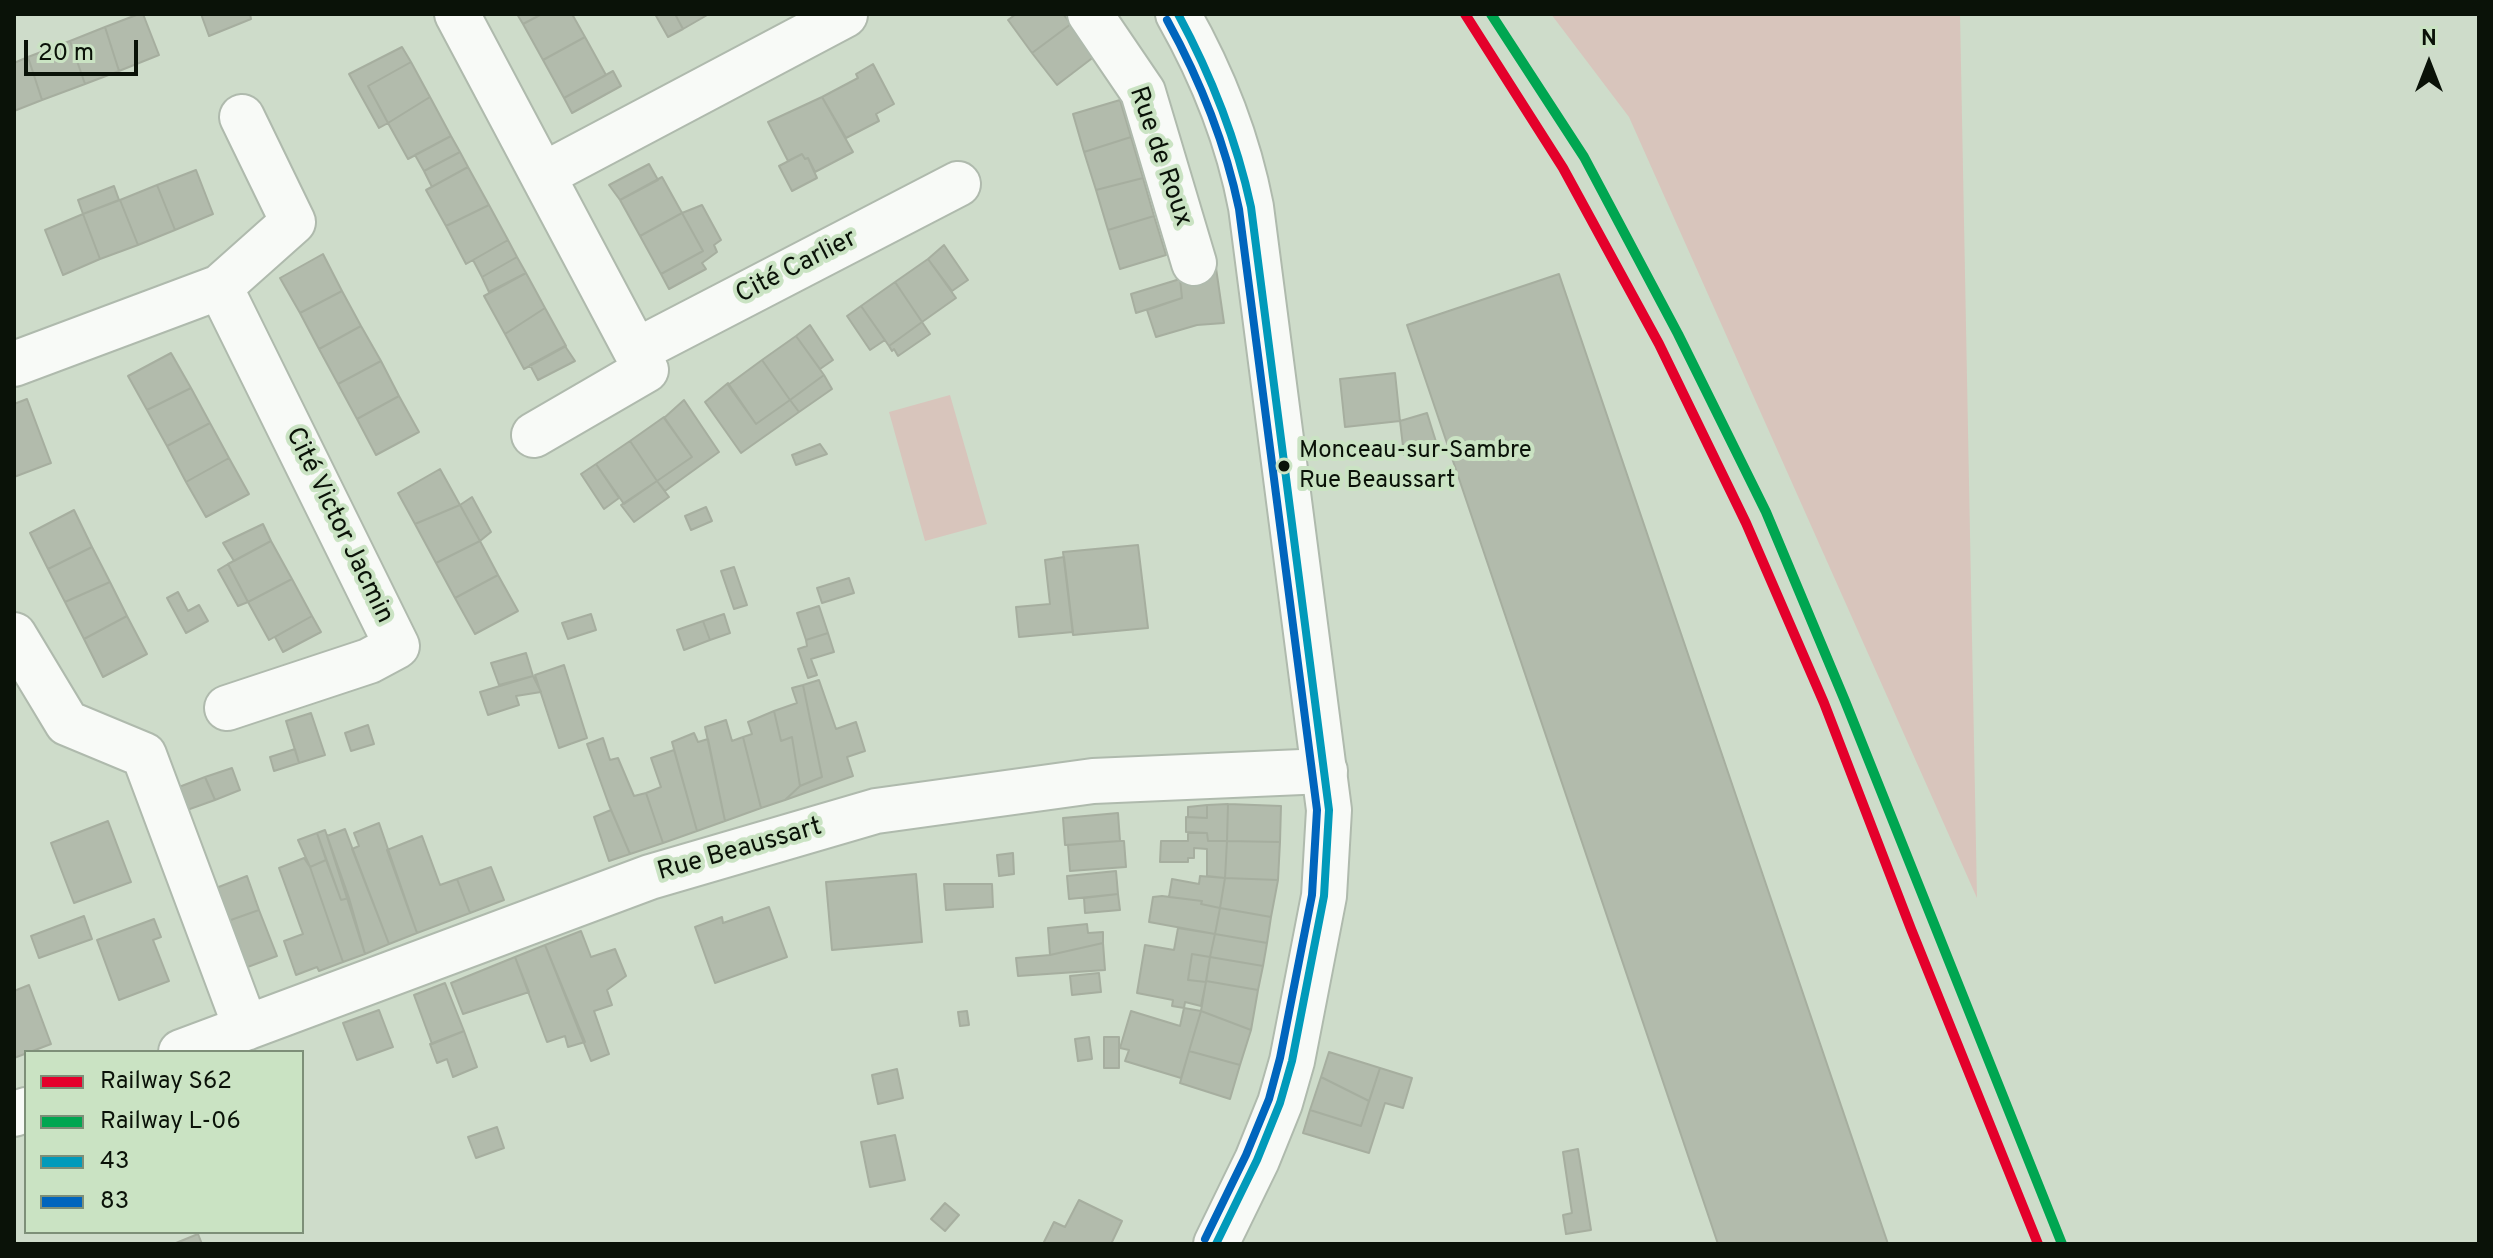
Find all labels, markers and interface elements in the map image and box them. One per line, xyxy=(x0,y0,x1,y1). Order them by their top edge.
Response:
scale bar xyxy=(28,24,142,74)
north arrow xyxy=(2389,24,2469,104)
text: N xyxy=(2421,26,2437,53)
text: 20 m xyxy=(38,39,94,69)
street label: Rue de Roux xyxy=(1121,83,1197,231)
street label: Cité Carlier xyxy=(731,224,863,312)
street label: Cité Victor Jacmin xyxy=(277,423,399,629)
place label: Monceau-sur-Sambre Rue Beaussart xyxy=(1299,438,1532,494)
marker: Monceau-sur-Sambre Rue Beaussart xyxy=(1276,458,1292,474)
street label: Rue Beaussart xyxy=(654,813,826,889)
legend xyxy=(24,1050,304,1234)
text: Railway S62 xyxy=(100,1067,232,1097)
text: Railway L-06 xyxy=(100,1107,241,1137)
text: 43 xyxy=(100,1147,129,1177)
text: 83 xyxy=(100,1187,129,1217)

